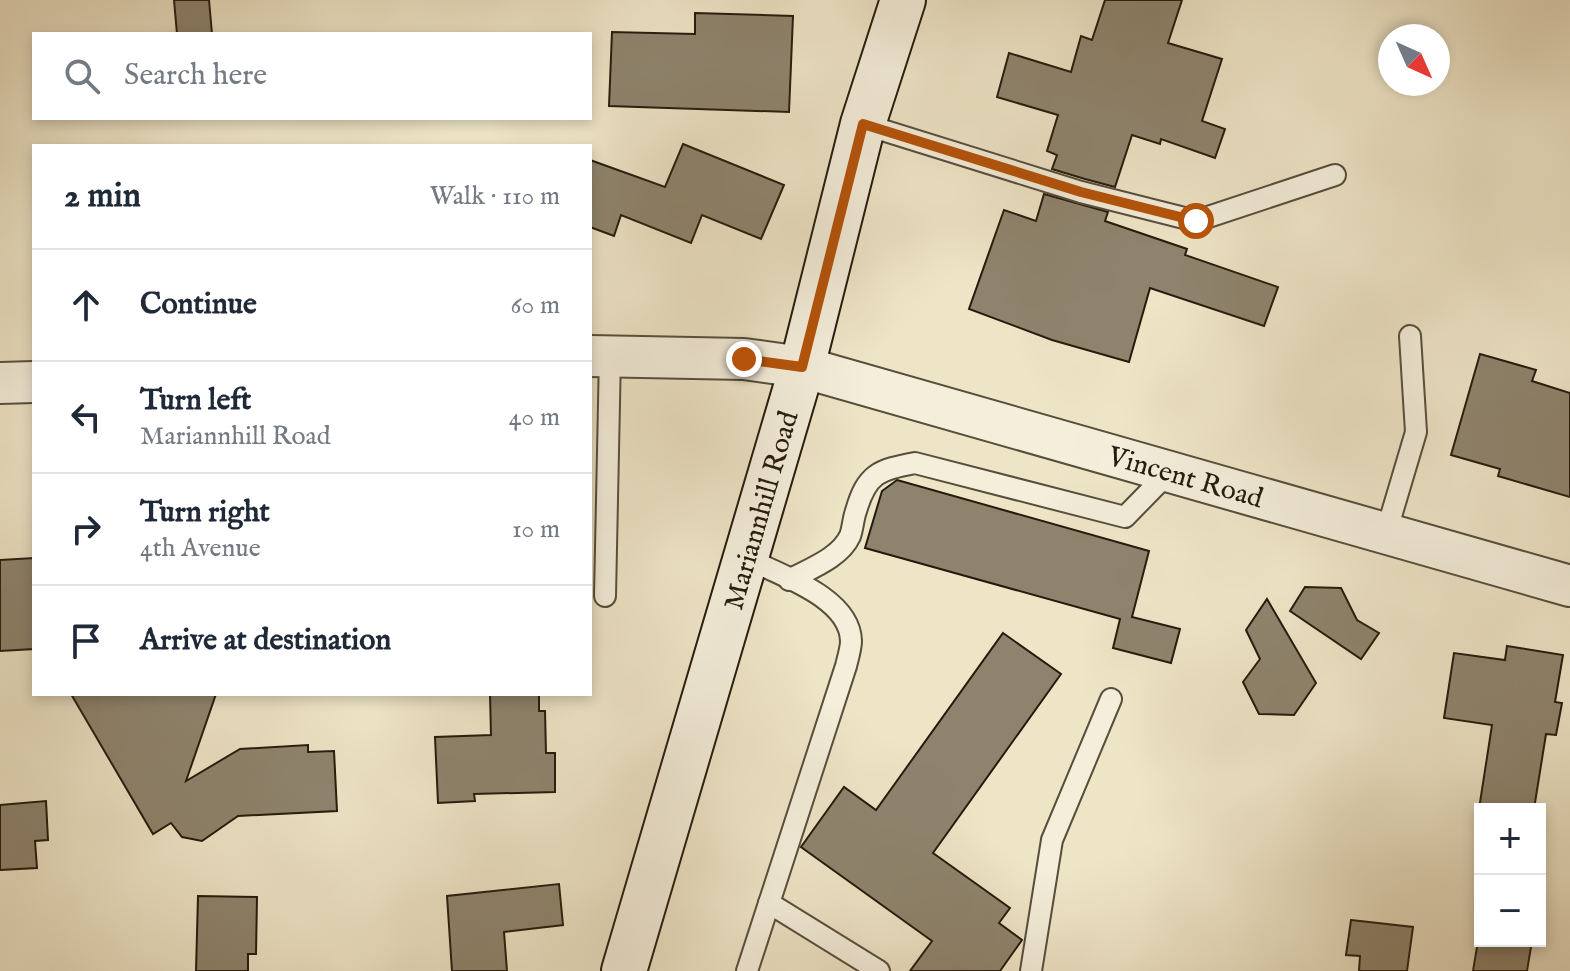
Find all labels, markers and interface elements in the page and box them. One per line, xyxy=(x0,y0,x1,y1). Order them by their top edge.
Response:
north arrow xyxy=(1378,24,1450,96)
search box xyxy=(32,32,592,120)
icon: search xyxy=(60,54,104,98)
text: Search here xyxy=(124,57,267,95)
text: 2 min xyxy=(64,175,141,218)
text: Walk · 110 m xyxy=(430,180,560,213)
route start xyxy=(1178,203,1214,239)
icon: ahead xyxy=(64,283,108,327)
text: Continue xyxy=(140,286,257,324)
text: 60 m xyxy=(511,289,560,322)
route end xyxy=(726,341,762,377)
text: Turn left xyxy=(140,382,251,420)
icon: left xyxy=(64,395,108,439)
text: 40 m xyxy=(509,401,560,434)
street label: Mariannhill Road xyxy=(717,407,808,614)
text: Mariannhill Road xyxy=(140,420,331,453)
street label: Vincent Road xyxy=(1103,439,1267,517)
text: Turn right xyxy=(140,494,270,532)
icon: right xyxy=(64,507,108,551)
text: 10 m xyxy=(512,513,560,546)
text: 4th Avenue xyxy=(140,532,261,565)
icon: arrive xyxy=(64,619,108,663)
text: Arrive at destination xyxy=(140,622,391,660)
map controls xyxy=(1474,803,1546,947)
button: + xyxy=(1474,803,1546,875)
button: − xyxy=(1474,875,1546,947)

